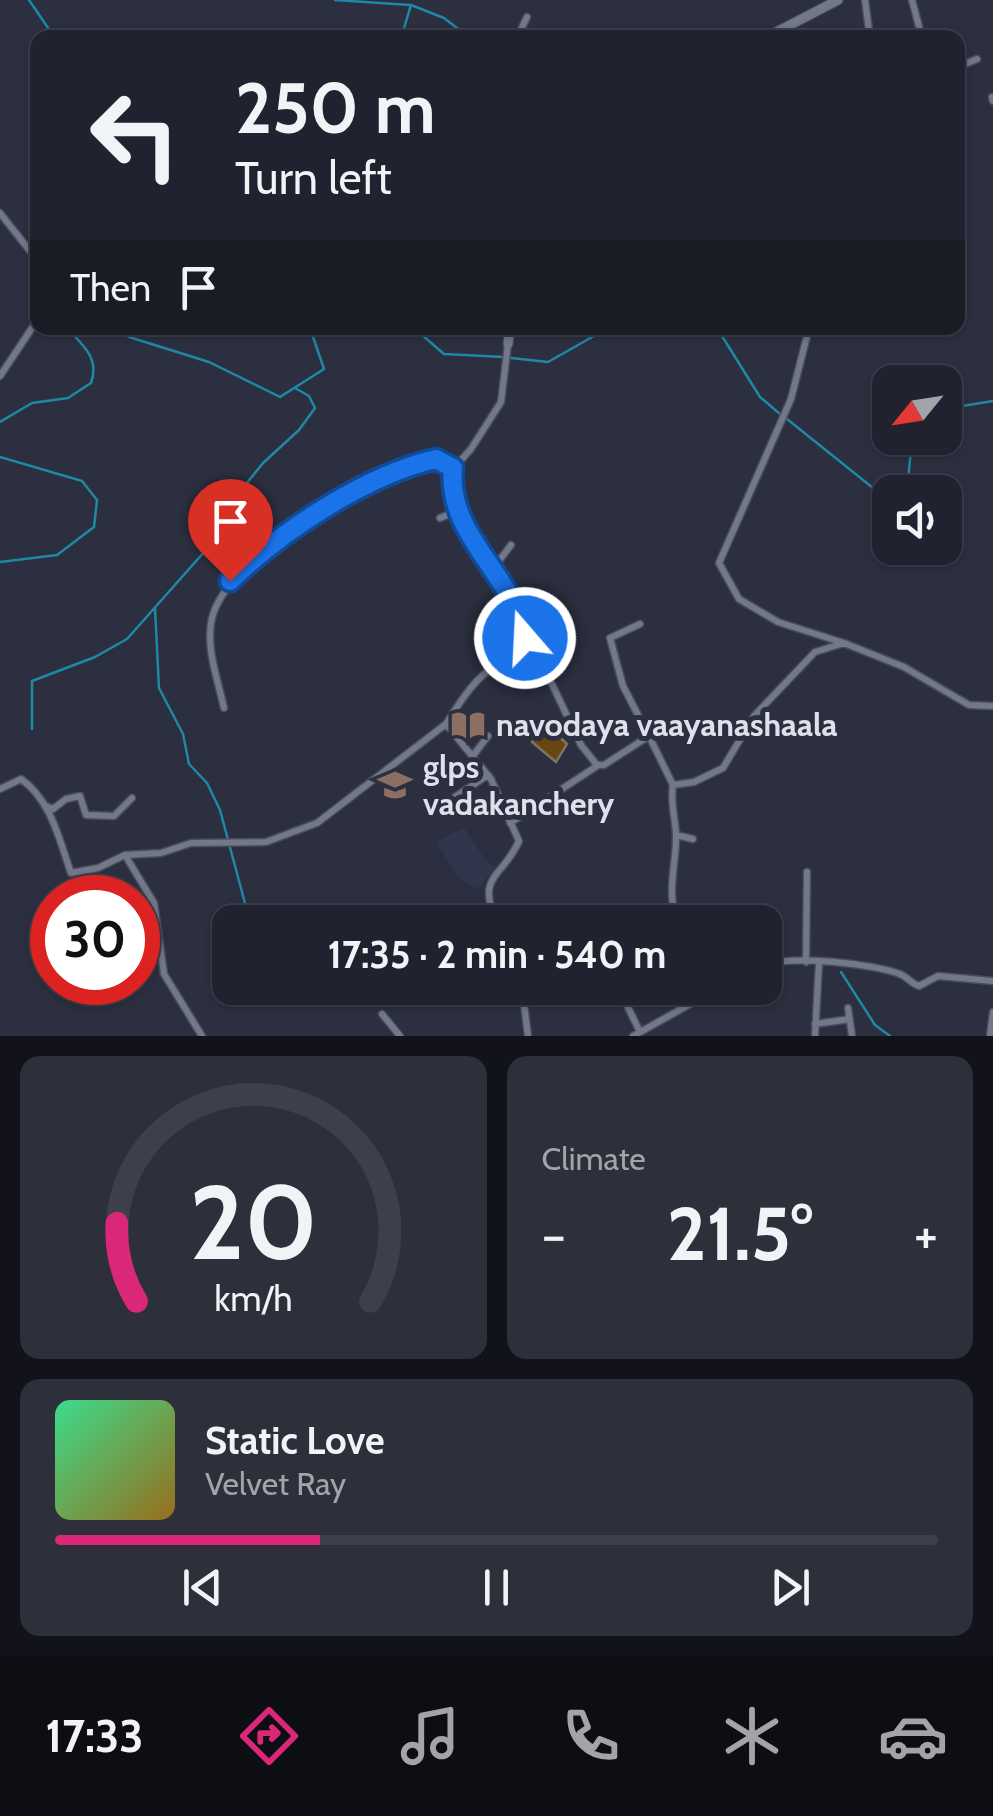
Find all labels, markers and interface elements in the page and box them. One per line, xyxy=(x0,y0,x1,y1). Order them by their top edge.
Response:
text: 250 m xyxy=(235,65,436,151)
icon: left xyxy=(70,70,200,200)
text: Turn left xyxy=(235,151,392,205)
icon: arrive xyxy=(171,260,226,315)
text: Then xyxy=(70,264,151,311)
north arrow xyxy=(872,365,962,455)
map controls xyxy=(872,365,962,565)
button: sound xyxy=(872,475,962,565)
pin xyxy=(188,479,273,582)
icon: arrive xyxy=(203,494,258,549)
position arrow xyxy=(473,586,577,690)
place label: navodaya vaayanashaala xyxy=(496,705,837,744)
library icon: navodaya vaayanashaala xyxy=(449,706,487,744)
place label: glps vadakanchery xyxy=(423,747,615,823)
school or university icon: glps vadakanchery xyxy=(376,766,414,804)
speed limit sign: 30 xyxy=(30,875,160,1005)
text: 17:35 · 2 min · 540 m xyxy=(328,931,666,978)
text: Climate xyxy=(542,1139,646,1178)
text: 20 xyxy=(189,1159,317,1285)
text: 21.5° xyxy=(667,1188,813,1279)
text: − xyxy=(542,1201,566,1268)
text: + xyxy=(914,1201,938,1268)
text: km/h xyxy=(214,1277,292,1320)
text: Static Love xyxy=(205,1417,384,1464)
text: Velvet Ray xyxy=(205,1464,346,1503)
icon: previous xyxy=(175,1560,230,1615)
icon: pause xyxy=(469,1560,524,1615)
icon: next xyxy=(763,1560,818,1615)
icon: directions xyxy=(234,1701,304,1771)
icon: music xyxy=(395,1701,465,1771)
icon: phone xyxy=(556,1701,626,1771)
icon: climate xyxy=(717,1701,787,1771)
icon: car xyxy=(878,1701,948,1771)
text: 17:33 xyxy=(45,1709,143,1763)

